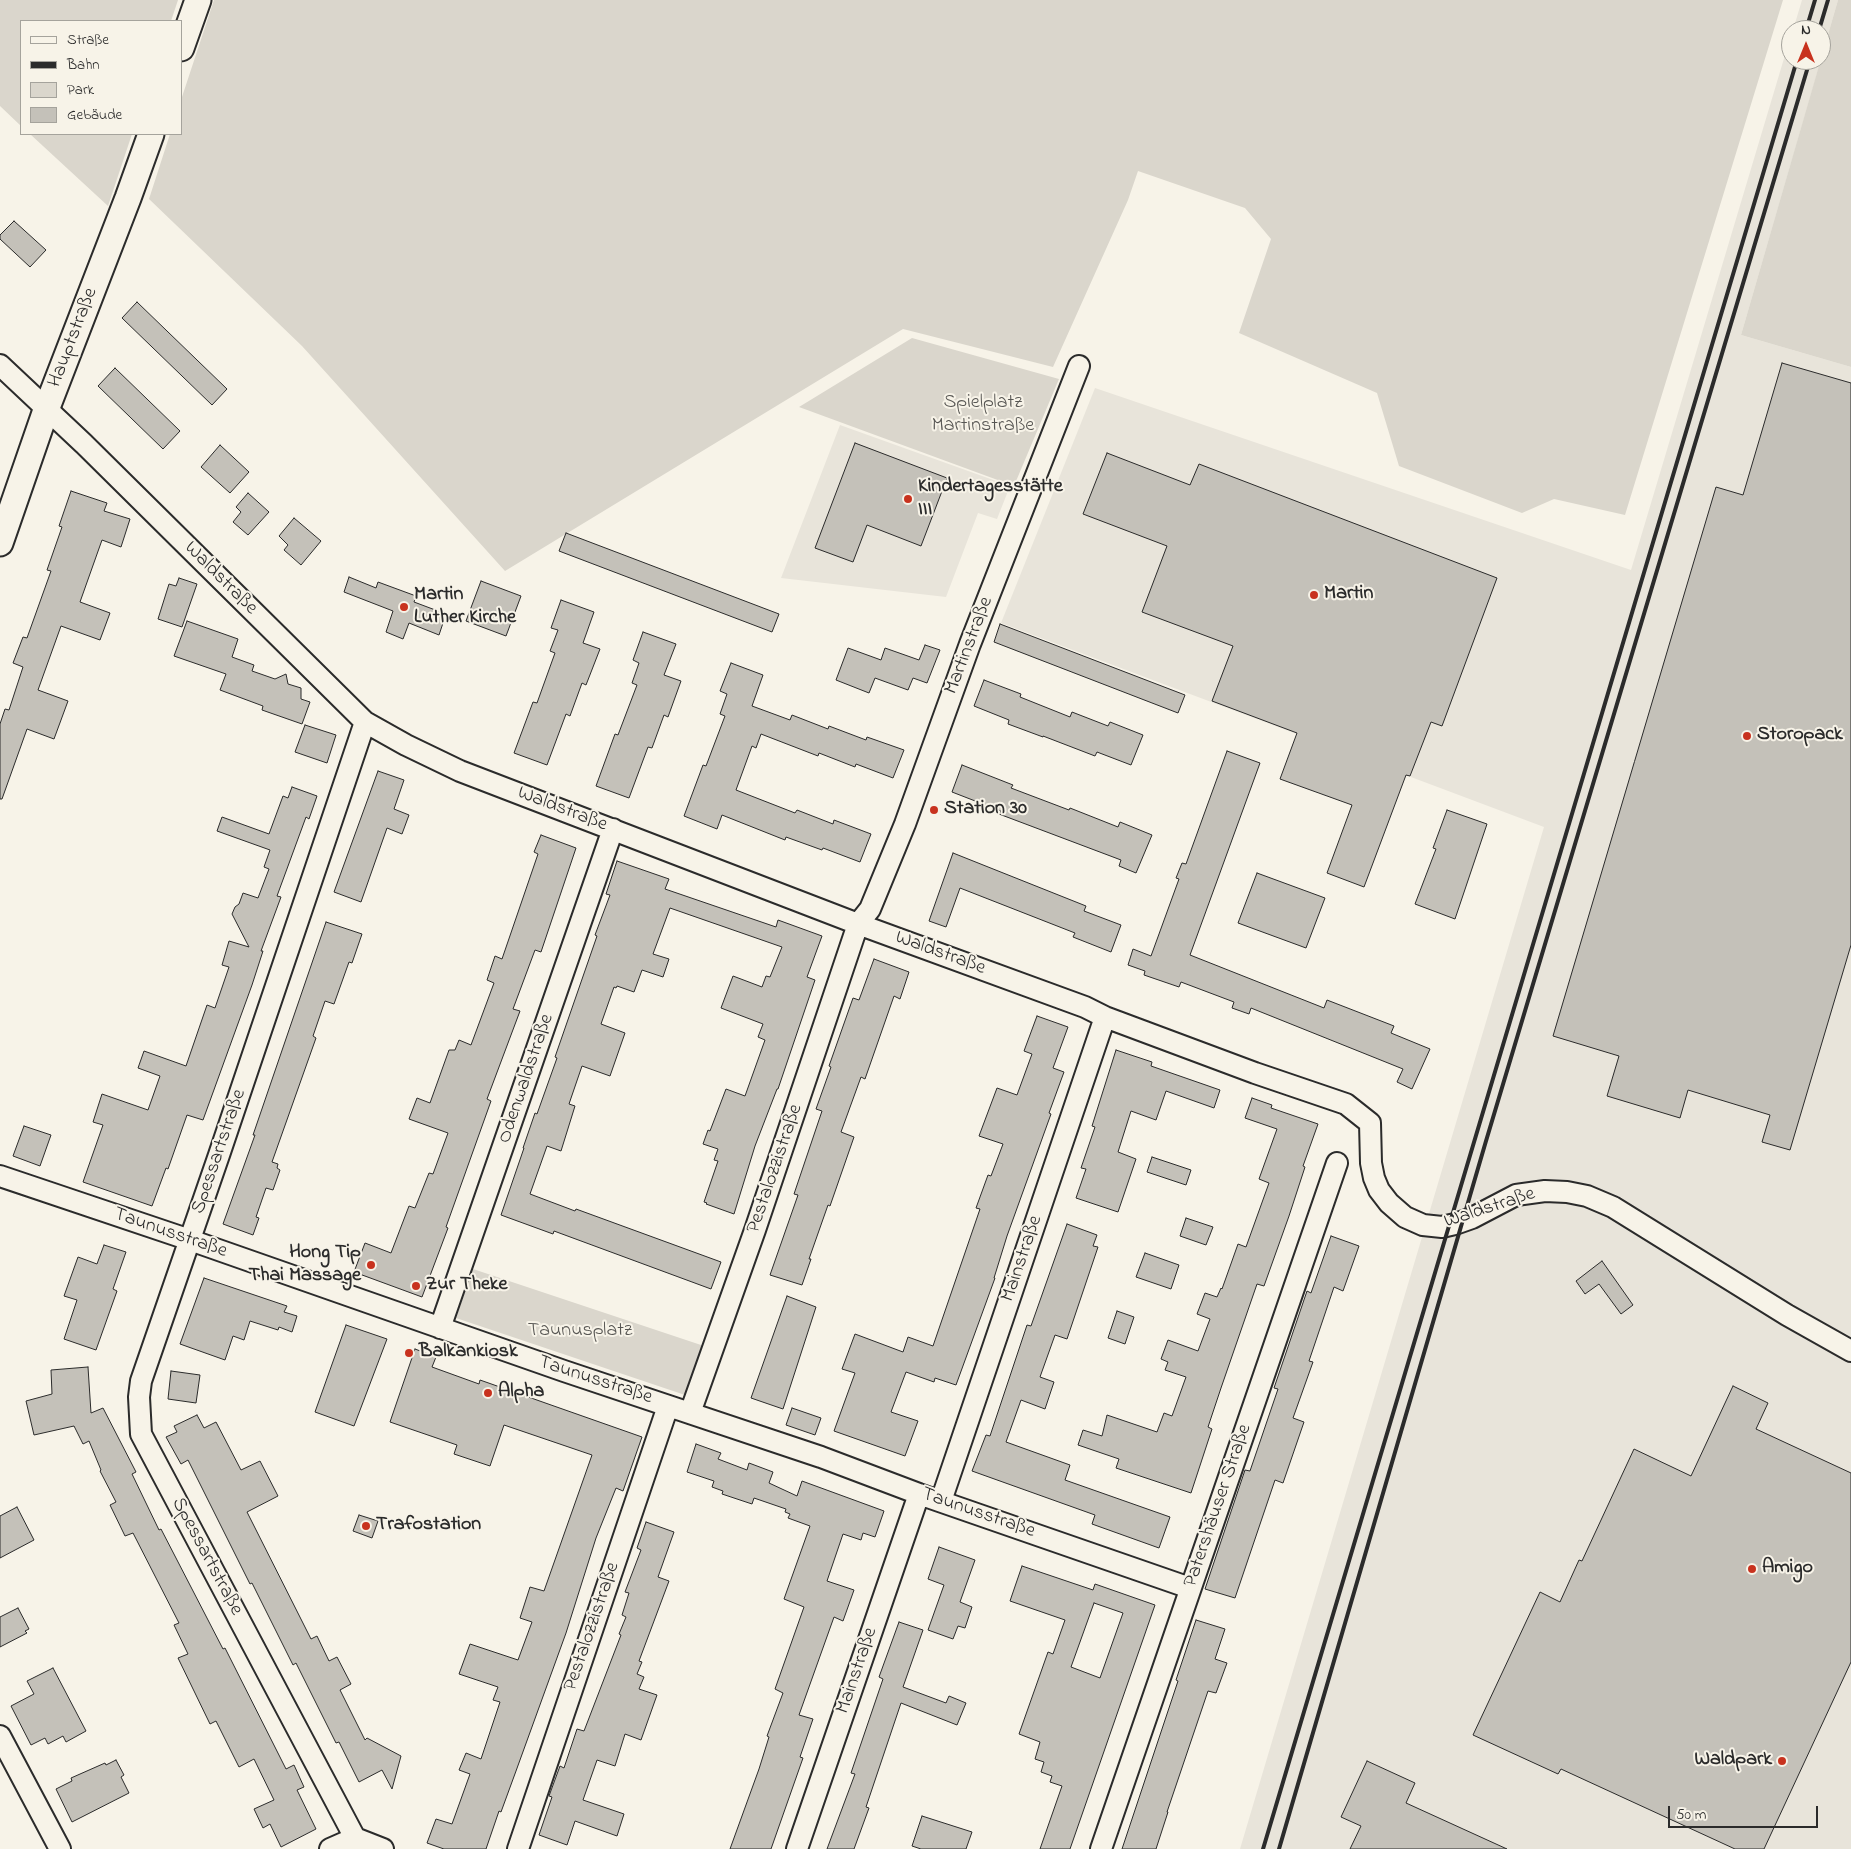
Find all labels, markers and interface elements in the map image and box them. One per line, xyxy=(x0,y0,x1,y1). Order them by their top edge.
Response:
legend xyxy=(20,20,182,135)
north arrow xyxy=(1781,20,1831,70)
text: N xyxy=(1801,20,1811,41)
text: Straße xyxy=(67,29,109,51)
text: Bahn xyxy=(67,54,100,76)
text: Park xyxy=(67,79,94,101)
text: Gebäude xyxy=(67,104,122,126)
street label: Hauptstraße xyxy=(44,285,104,391)
park label: Spielplatz Martinstraße xyxy=(932,392,1034,439)
place label: Kindertagesstätte III xyxy=(918,476,1063,523)
marker: Kindertagesstätte III xyxy=(902,493,914,505)
street label: Waldstraße xyxy=(178,537,262,621)
place label: Martin xyxy=(1324,583,1373,607)
place label: Martin Luther Kirche xyxy=(414,584,516,631)
marker: Martin xyxy=(1308,589,1320,601)
street label: Martinstraße xyxy=(940,594,1000,698)
marker: Martin Luther Kirche xyxy=(398,601,410,613)
place label: Storopack xyxy=(1757,724,1843,748)
marker: Storopack xyxy=(1741,730,1753,742)
street label: Waldstraße xyxy=(514,782,610,838)
place label: Station 30 xyxy=(944,798,1027,822)
marker: Station 30 xyxy=(928,804,940,816)
street label: Waldstraße xyxy=(892,927,988,981)
street label: Odenwaldstraße xyxy=(494,1011,560,1147)
street label: Spessartstraße xyxy=(187,1087,253,1217)
street label: Pestalozzistraße xyxy=(743,1102,809,1236)
street label: Waldstraße xyxy=(1441,1183,1539,1235)
street label: Taunusstraße xyxy=(110,1203,230,1265)
street label: Mainstraße xyxy=(997,1213,1049,1305)
place label: Hong Tip Thai Massage xyxy=(249,1242,361,1289)
marker: Hong Tip Thai Massage xyxy=(365,1259,377,1271)
place label: Zur Theke xyxy=(426,1274,508,1298)
marker: Zur Theke xyxy=(410,1280,422,1292)
park label: Taunusplatz xyxy=(528,1320,632,1344)
place label: Balkankiosk xyxy=(419,1341,518,1365)
marker: Balkankiosk xyxy=(403,1347,415,1359)
street label: Taunusstraße xyxy=(535,1351,655,1411)
place label: Alpha xyxy=(498,1381,544,1405)
marker: Alpha xyxy=(482,1387,494,1399)
street label: Patershäuser Straße xyxy=(1180,1421,1258,1591)
street label: Taunusstraße xyxy=(918,1483,1038,1545)
street label: Spessartstraße xyxy=(165,1494,247,1620)
place label: Trafostation xyxy=(376,1514,481,1538)
marker: Trafostation xyxy=(360,1520,372,1532)
place label: Amigo xyxy=(1762,1557,1813,1581)
street label: Pestalozzistraße xyxy=(560,1560,626,1694)
marker: Amigo xyxy=(1746,1563,1758,1575)
street label: Mainstraße xyxy=(832,1625,884,1717)
place label: Waldpark xyxy=(1694,1749,1772,1773)
marker: Waldpark xyxy=(1776,1755,1788,1767)
scale bar xyxy=(1671,1796,1821,1828)
text: 50 m xyxy=(1676,1804,1706,1826)

